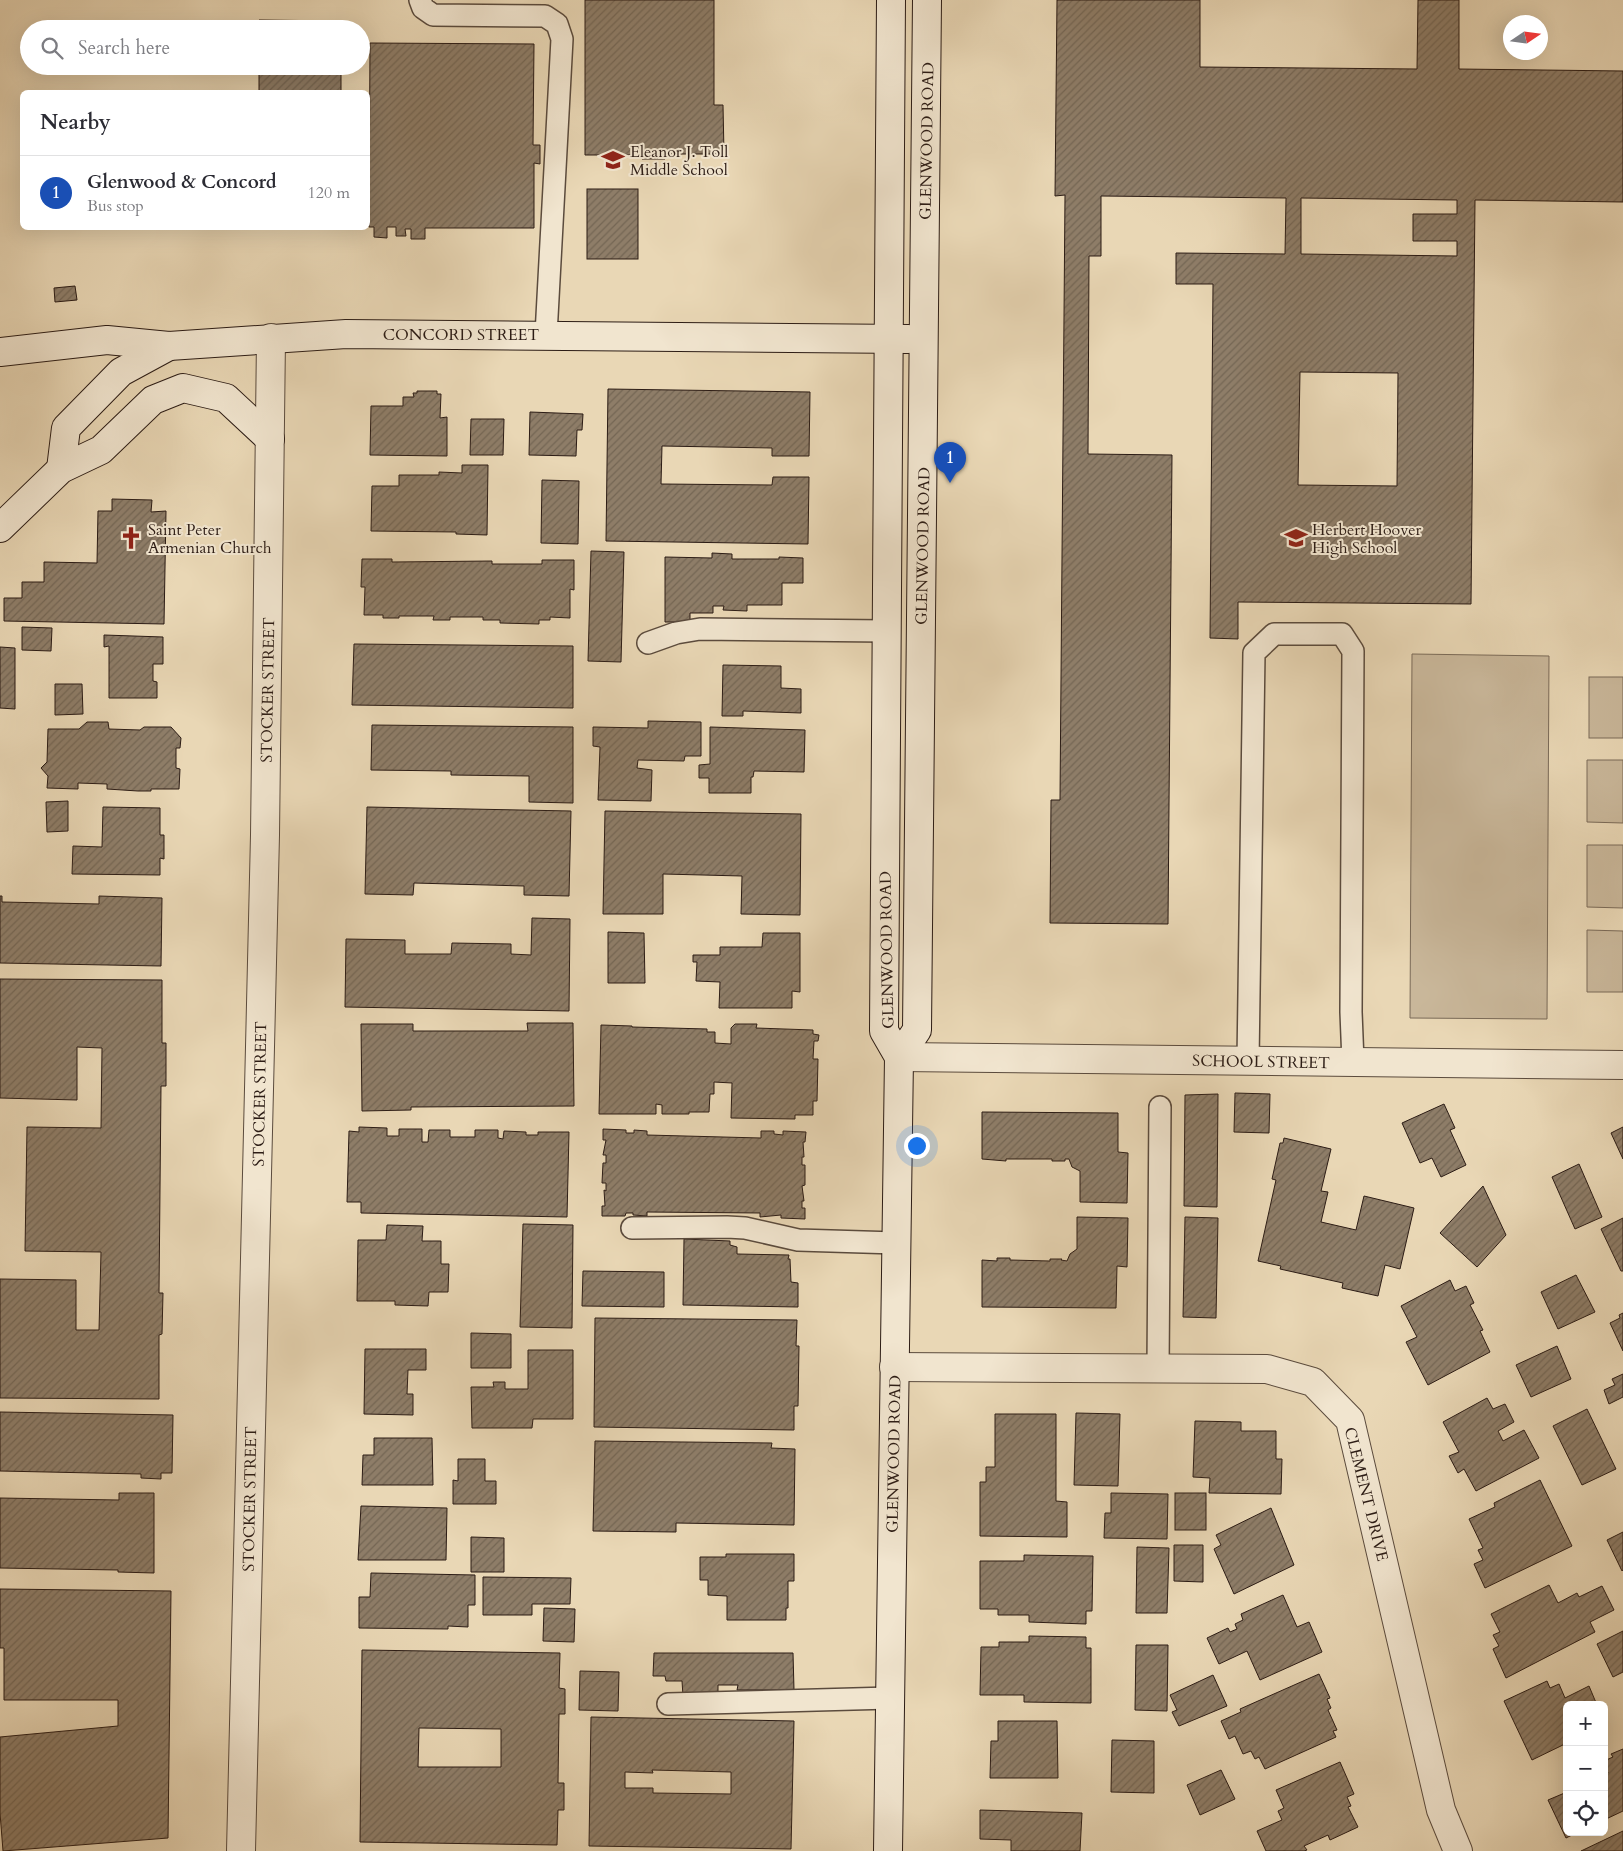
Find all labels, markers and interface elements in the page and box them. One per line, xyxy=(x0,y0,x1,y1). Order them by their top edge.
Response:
north arrow xyxy=(1503,15,1548,60)
search box xyxy=(20,20,370,75)
icon: search xyxy=(38,34,66,62)
text: Search here xyxy=(78,35,170,61)
street label: GLENWOOD ROAD xyxy=(915,62,939,220)
text: Nearby xyxy=(40,108,111,137)
place label: Eleanor J. Toll Middle School xyxy=(630,141,728,181)
school or university icon: Eleanor J. Toll Middle School xyxy=(600,147,626,173)
text: Glenwood & Concord xyxy=(87,169,277,195)
text: 1 xyxy=(52,182,60,204)
text: 120 m xyxy=(308,182,350,204)
text: Bus stop xyxy=(87,195,144,217)
street label: CONCORD STREET xyxy=(383,324,540,346)
pin: 1 xyxy=(934,442,966,483)
street label: GLENWOOD ROAD xyxy=(911,467,935,625)
place label: Saint Peter Armenian Church xyxy=(148,519,272,559)
place label: Herbert Hoover High School xyxy=(1312,519,1422,559)
church icon: Saint Peter Armenian Church xyxy=(118,525,144,551)
school or university icon: Herbert Hoover High School xyxy=(1283,525,1309,551)
street label: STOCKER STREET xyxy=(256,617,280,763)
street label: GLENWOOD ROAD xyxy=(875,871,899,1029)
street label: STOCKER STREET xyxy=(248,1021,272,1167)
street label: SCHOOL STREET xyxy=(1192,1050,1330,1074)
your location xyxy=(904,1133,930,1159)
street label: GLENWOOD ROAD xyxy=(882,1375,906,1533)
street label: CLEMENT DRIVE xyxy=(1339,1425,1393,1564)
street label: STOCKER STREET xyxy=(238,1426,262,1572)
map controls xyxy=(1563,1701,1608,1836)
button: + xyxy=(1563,1701,1608,1746)
button: − xyxy=(1563,1746,1608,1791)
button: locate xyxy=(1563,1791,1608,1836)

